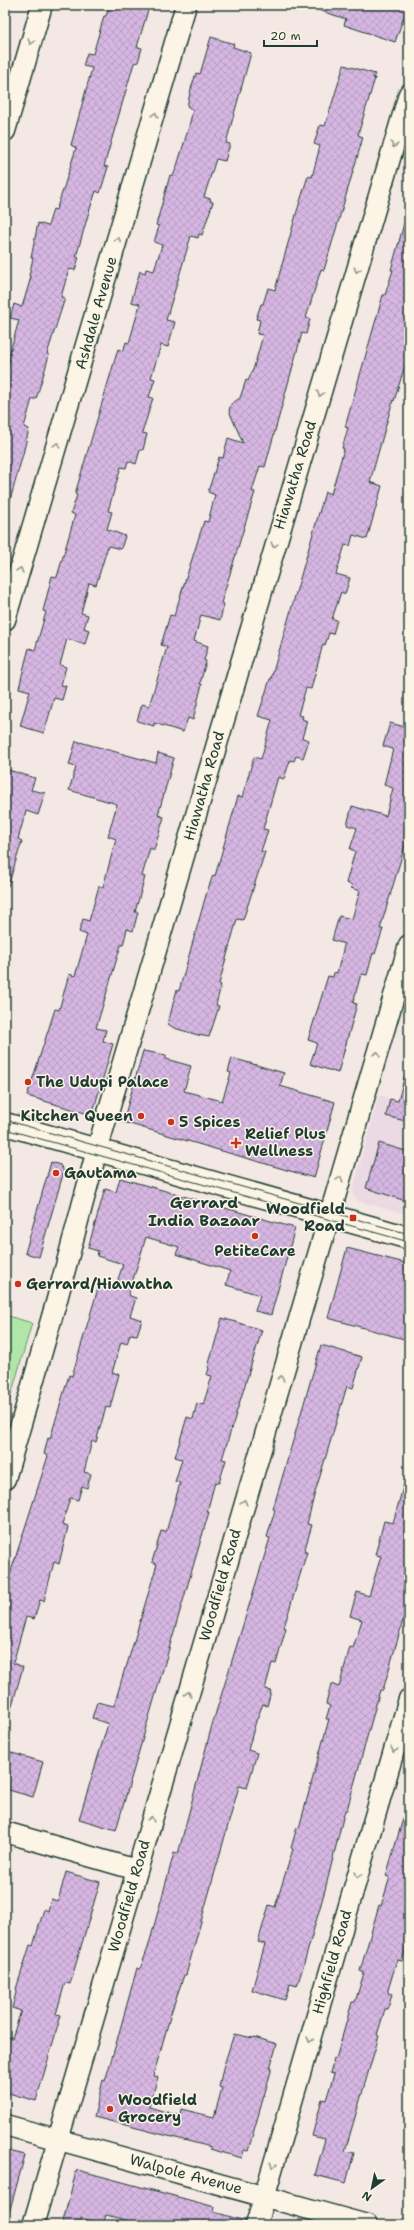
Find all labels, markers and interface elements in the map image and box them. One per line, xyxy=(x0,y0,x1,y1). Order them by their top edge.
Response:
scale bar xyxy=(264,22,317,48)
text: 20 m xyxy=(270,28,301,44)
one-way arrow xyxy=(27,39,36,46)
one-way arrow xyxy=(150,112,159,119)
one-way arrow xyxy=(390,141,399,148)
one-way arrow xyxy=(113,236,122,243)
street label: Ashdale Avenue xyxy=(70,254,122,372)
one-way arrow xyxy=(353,266,362,273)
one-way arrow xyxy=(316,390,325,397)
street label: Hiawatha Road xyxy=(269,417,321,532)
one-way arrow xyxy=(52,442,61,449)
one-way arrow xyxy=(270,542,279,549)
one-way arrow xyxy=(15,566,24,573)
street label: Hiawatha Road xyxy=(179,728,229,843)
one-way arrow xyxy=(372,1051,381,1058)
place label: The Udupi Palace xyxy=(36,1072,169,1092)
marker: The Udupi Palace xyxy=(23,1077,33,1087)
place label: Kitchen Queen xyxy=(20,1106,133,1126)
marker: Kitchen Queen xyxy=(136,1111,146,1121)
place label: 5 Spices xyxy=(179,1112,241,1132)
marker: 5 Spices xyxy=(166,1117,176,1127)
place label: Relief Plus Wellness xyxy=(245,1124,326,1161)
marker: Relief Plus Wellness xyxy=(230,1137,242,1149)
place label: Gautama xyxy=(64,1163,137,1183)
marker: Gautama xyxy=(51,1168,61,1178)
one-way arrow xyxy=(335,1175,344,1182)
district label: Gerrard India Bazaar xyxy=(148,1192,260,1231)
place label: Woodfield Road xyxy=(266,1199,345,1236)
marker: Woodfield Road xyxy=(348,1213,358,1223)
marker: PetiteCare xyxy=(250,1231,260,1241)
place label: PetiteCare xyxy=(214,1241,296,1261)
place label: Gerrard/Hiawatha xyxy=(26,1274,173,1294)
marker: Gerrard/Hiawatha xyxy=(13,1279,23,1289)
one-way arrow xyxy=(276,1374,285,1381)
one-way arrow xyxy=(239,1499,248,1506)
street label: Woodfield Road xyxy=(194,1526,246,1644)
one-way arrow xyxy=(183,1691,192,1698)
one-way arrow xyxy=(390,1746,399,1753)
one-way arrow xyxy=(146,1816,155,1823)
street label: Woodfield Road xyxy=(103,1837,155,1955)
one-way arrow xyxy=(354,1871,363,1878)
street label: Highfield Road xyxy=(308,1907,357,2017)
one-way arrow xyxy=(306,2036,315,2043)
place label: Woodfield Grocery xyxy=(118,2090,197,2127)
marker: Woodfield Grocery xyxy=(105,2104,115,2114)
street label: Walpole Avenue xyxy=(127,2149,245,2199)
one-way arrow xyxy=(269,2161,278,2168)
north arrow xyxy=(352,2168,392,2208)
text: N xyxy=(359,2187,375,2205)

